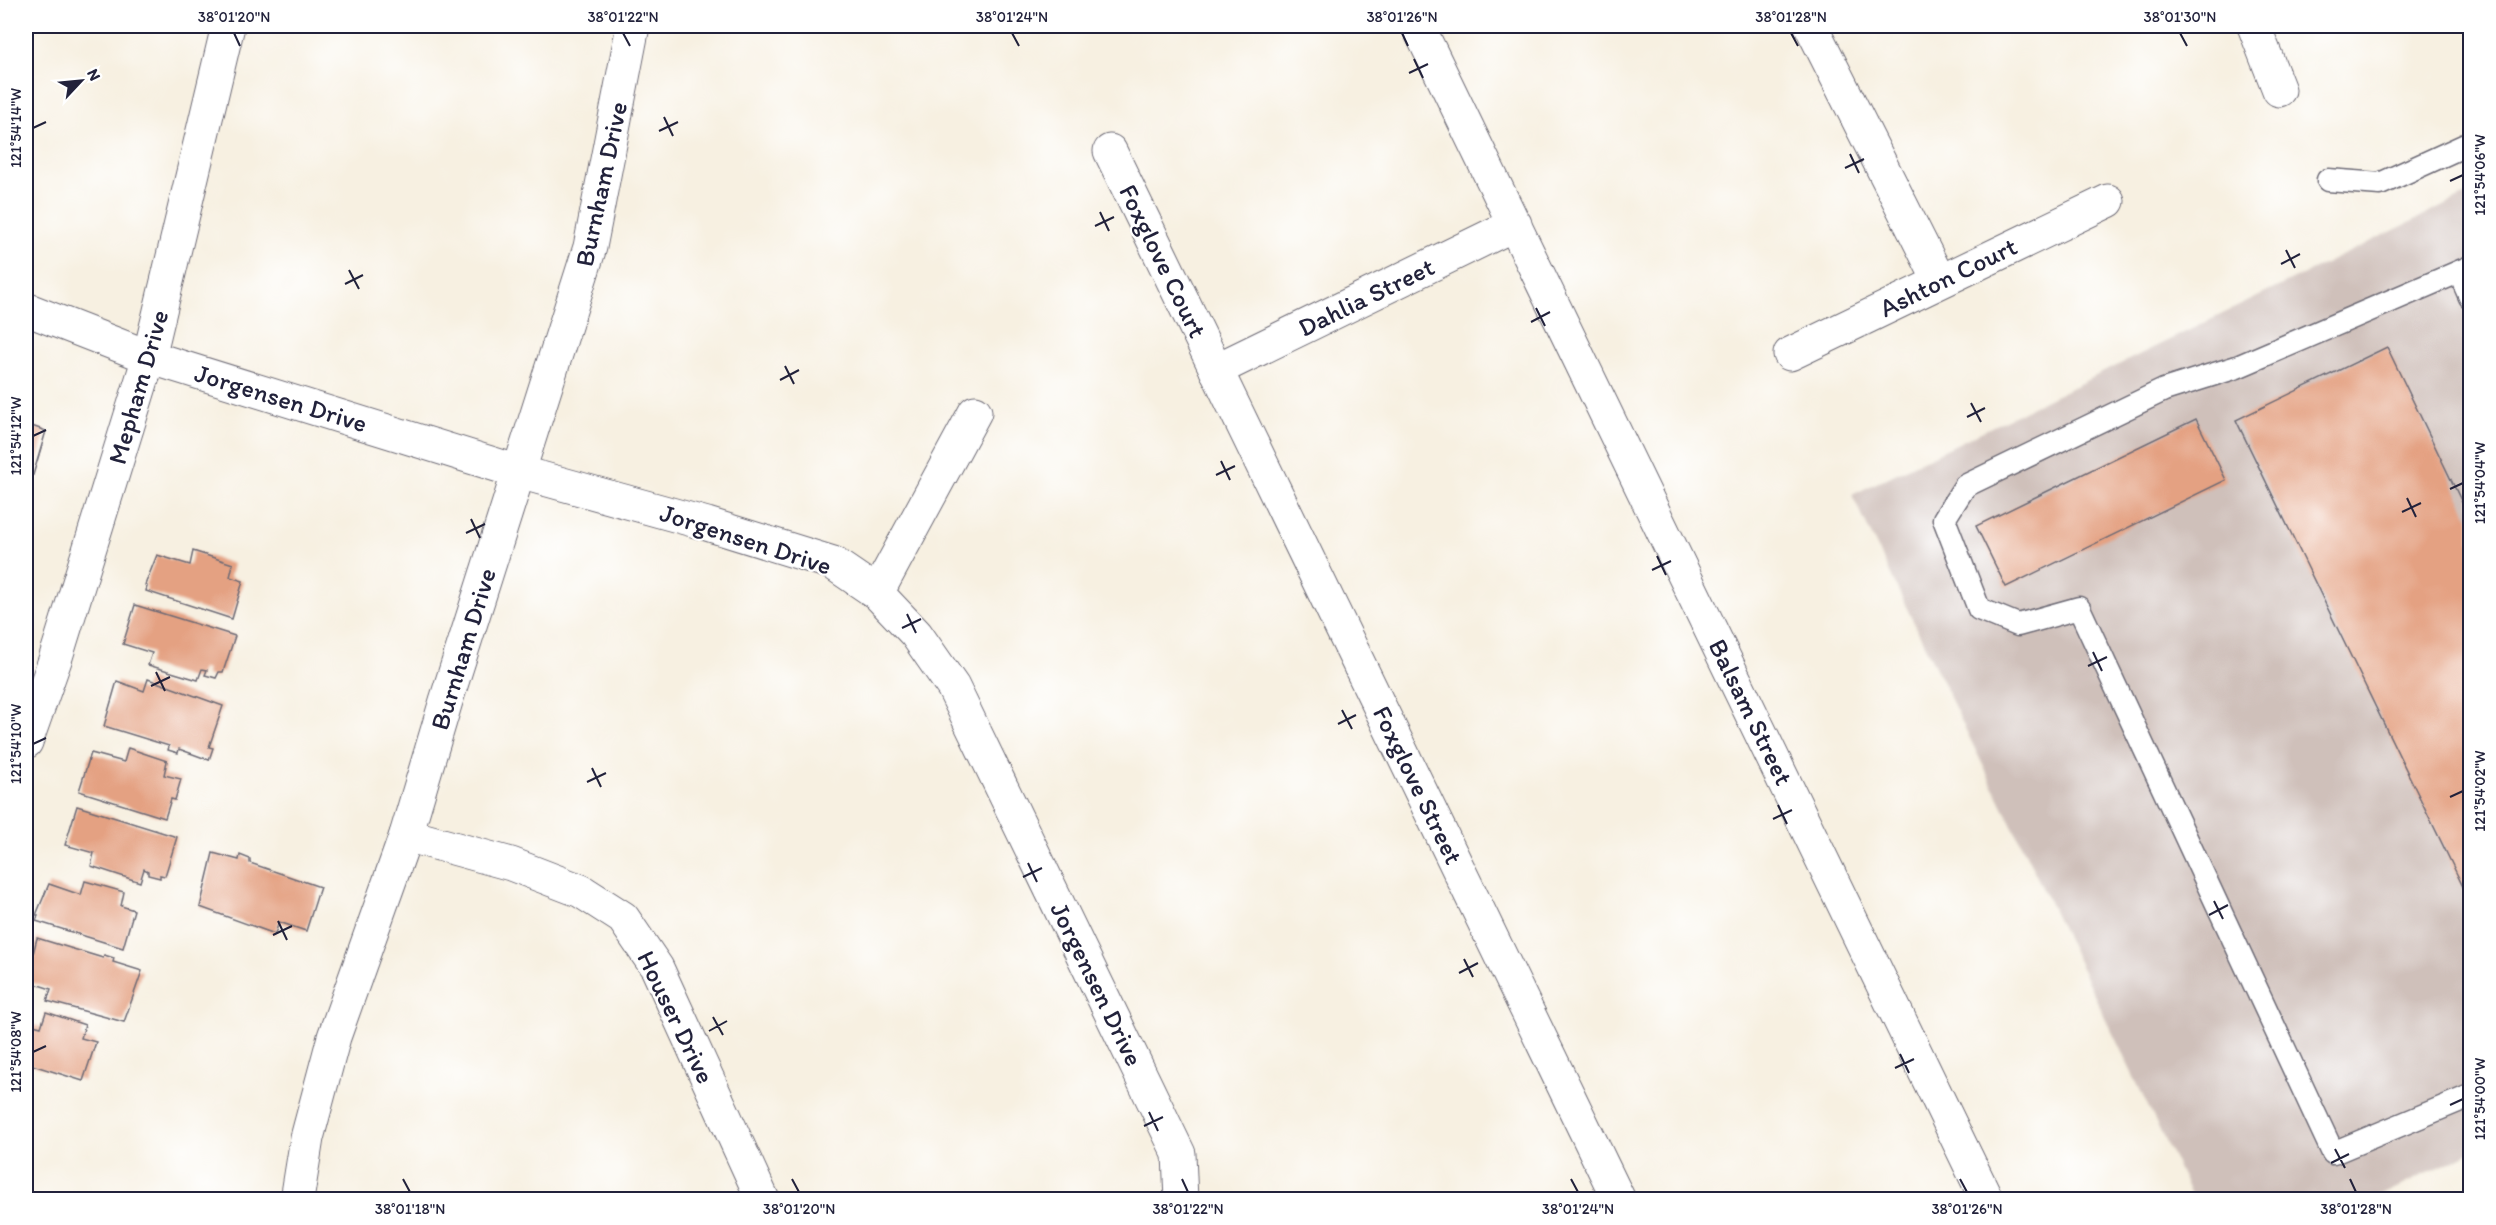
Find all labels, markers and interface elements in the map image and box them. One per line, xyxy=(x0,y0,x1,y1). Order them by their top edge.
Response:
text: 38°01'20"N xyxy=(198,8,270,26)
text: 38°01'22"N xyxy=(587,8,659,26)
text: 38°01'24"N xyxy=(976,8,1048,26)
text: 38°01'26"N xyxy=(1366,8,1438,26)
text: 38°01'28"N xyxy=(1755,8,1827,26)
text: 38°01'30"N xyxy=(2144,8,2216,26)
north arrow xyxy=(51,51,111,111)
text: N xyxy=(83,66,105,84)
text: 121°54'14"W xyxy=(7,88,25,168)
street label: Burnham Drive xyxy=(568,99,634,269)
text: 121°54'06"W xyxy=(2471,134,2489,216)
street label: Foxglove Court xyxy=(1112,179,1214,343)
street label: Ashton Court xyxy=(1874,230,2022,324)
street label: Dahlia Street xyxy=(1293,250,1439,344)
street label: Mepham Drive xyxy=(101,306,175,468)
street label: Jorgensen Drive xyxy=(191,357,371,439)
text: 121°54'12"W xyxy=(7,396,25,476)
text: 121°54'04"W xyxy=(2471,442,2489,524)
street label: Jorgensen Drive xyxy=(656,496,836,582)
street label: Burnham Drive xyxy=(423,564,503,734)
street label: Balsam Street xyxy=(1702,634,1800,791)
street label: Foxglove Street xyxy=(1366,701,1470,870)
text: 121°54'10"W xyxy=(7,704,25,784)
text: 121°54'02"W xyxy=(2471,750,2489,832)
street label: Jorgensen Drive xyxy=(1043,897,1151,1071)
street label: Houser Drive xyxy=(630,945,722,1089)
text: 121°54'08"W xyxy=(7,1011,25,1093)
text: 121°54'00"W xyxy=(2471,1057,2489,1140)
text: 38°01'18"N xyxy=(375,1200,445,1218)
text: 38°01'20"N xyxy=(763,1200,835,1218)
text: 38°01'22"N xyxy=(1152,1200,1224,1218)
text: 38°01'24"N xyxy=(1542,1200,1614,1218)
text: 38°01'26"N xyxy=(1931,1200,2003,1218)
text: 38°01'28"N xyxy=(2320,1200,2392,1218)

